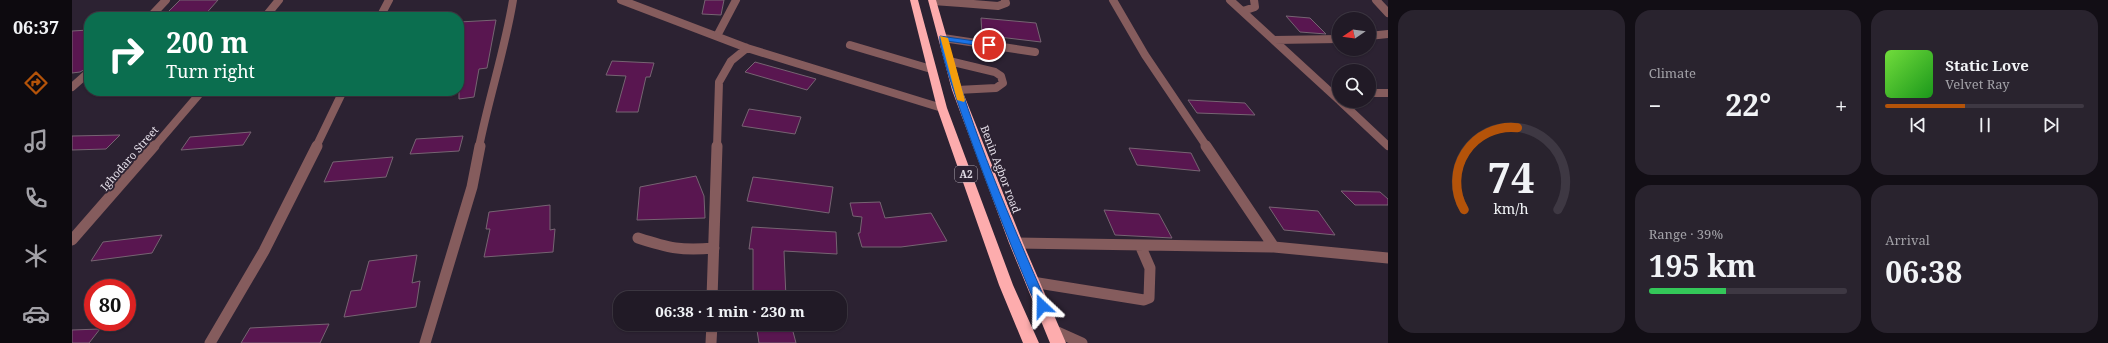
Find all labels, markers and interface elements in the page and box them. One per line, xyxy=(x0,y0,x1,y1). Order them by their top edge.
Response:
north arrow xyxy=(1332,12,1376,56)
map controls xyxy=(1332,12,1376,108)
text: 06:37 xyxy=(13,15,59,39)
text: 200 m xyxy=(166,23,248,61)
icon: right xyxy=(100,28,152,80)
pin xyxy=(972,28,1006,62)
icon: arrive xyxy=(978,34,1000,56)
text: Static Love xyxy=(1945,55,2029,75)
text: Turn right xyxy=(166,59,255,83)
button: search xyxy=(1332,64,1376,108)
text: Climate xyxy=(1649,64,1696,82)
icon: directions xyxy=(22,69,50,97)
text: Velvet Ray xyxy=(1945,75,2010,93)
text: 22° xyxy=(1725,84,1771,125)
text: − xyxy=(1649,90,1661,120)
text: + xyxy=(1835,90,1847,120)
icon: previous xyxy=(1907,114,1929,136)
icon: pause xyxy=(1974,114,1996,136)
icon: next xyxy=(2040,114,2062,136)
street label: Ighodaro Street xyxy=(97,122,161,194)
street label: Benin Agbor road xyxy=(977,123,1025,215)
icon: music xyxy=(22,127,50,155)
text: 74 xyxy=(1488,148,1535,204)
road number: A2 xyxy=(955,166,977,182)
icon: phone xyxy=(22,184,50,212)
text: km/h xyxy=(1494,198,1529,217)
text: Range · 39% xyxy=(1649,225,1723,243)
text: Arrival xyxy=(1885,231,1930,249)
icon: climate xyxy=(22,242,50,270)
text: 195 km xyxy=(1649,245,1756,286)
text: 06:38 xyxy=(1885,251,1962,292)
speed limit sign: 80 xyxy=(84,279,136,331)
position arrow xyxy=(1021,285,1063,327)
icon: car xyxy=(22,300,50,328)
text: 06:38 · 1 min · 230 m xyxy=(655,301,805,321)

